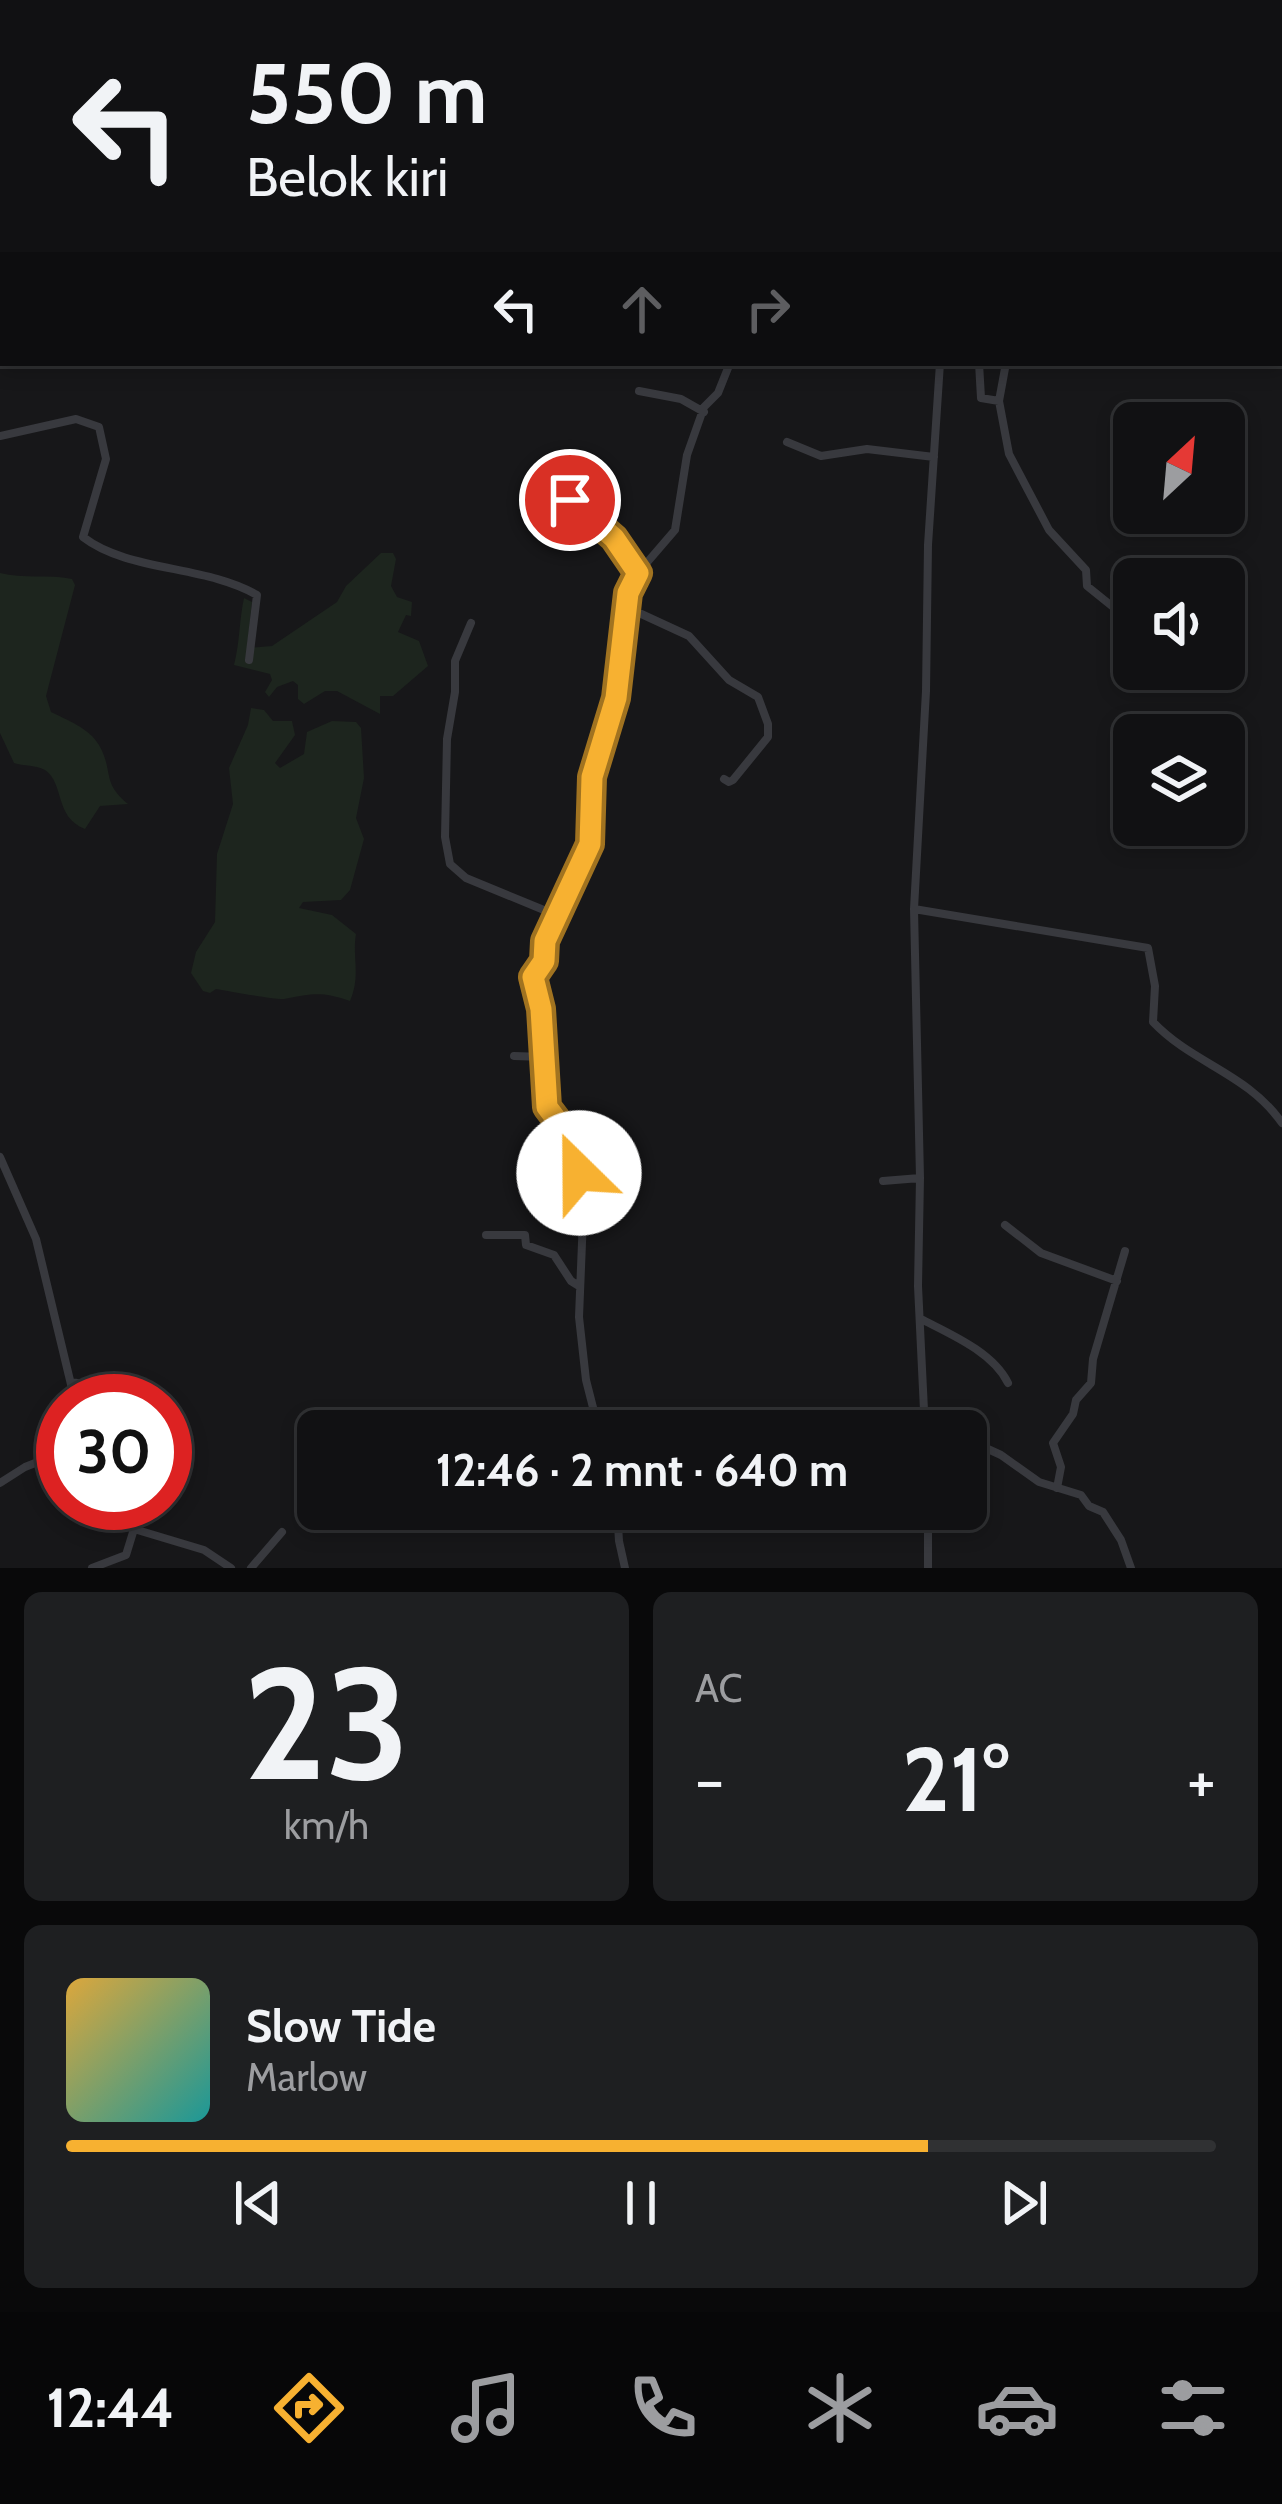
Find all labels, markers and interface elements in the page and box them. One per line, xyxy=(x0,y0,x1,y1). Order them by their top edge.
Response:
text: 550 m xyxy=(246,42,487,144)
icon: left xyxy=(48,48,204,204)
text: Belok kiri xyxy=(246,144,449,210)
icon: left xyxy=(483,276,549,342)
icon: ahead xyxy=(609,276,675,342)
icon: right xyxy=(735,276,801,342)
north arrow xyxy=(1113,402,1245,534)
map controls xyxy=(1113,402,1245,846)
pin xyxy=(519,449,621,551)
icon: arrive xyxy=(537,467,603,533)
button: sound xyxy=(1113,558,1245,690)
button: layers xyxy=(1113,714,1245,846)
position arrow xyxy=(516,1110,642,1236)
speed limit sign: 30 xyxy=(36,1374,192,1530)
text: 12:46 · 2 mnt · 640 m xyxy=(436,1443,848,1497)
text: 23 xyxy=(243,1628,410,1818)
text: AC xyxy=(695,1664,743,1712)
text: 21° xyxy=(902,1724,1009,1834)
text: − xyxy=(695,1739,724,1820)
text: + xyxy=(1187,1739,1216,1820)
text: km/h xyxy=(284,1801,369,1849)
text: Slow Tide xyxy=(246,1999,436,2053)
text: Marlow xyxy=(246,2053,367,2101)
icon: previous xyxy=(225,2170,291,2236)
icon: pause xyxy=(608,2170,674,2236)
icon: next xyxy=(991,2170,1057,2236)
icon: directions xyxy=(267,2366,351,2450)
icon: music xyxy=(444,2366,528,2450)
icon: phone xyxy=(621,2366,705,2450)
icon: climate xyxy=(798,2366,882,2450)
icon: car xyxy=(975,2366,1059,2450)
icon: filters xyxy=(1151,2366,1235,2450)
text: 12:44 xyxy=(46,2375,174,2441)

